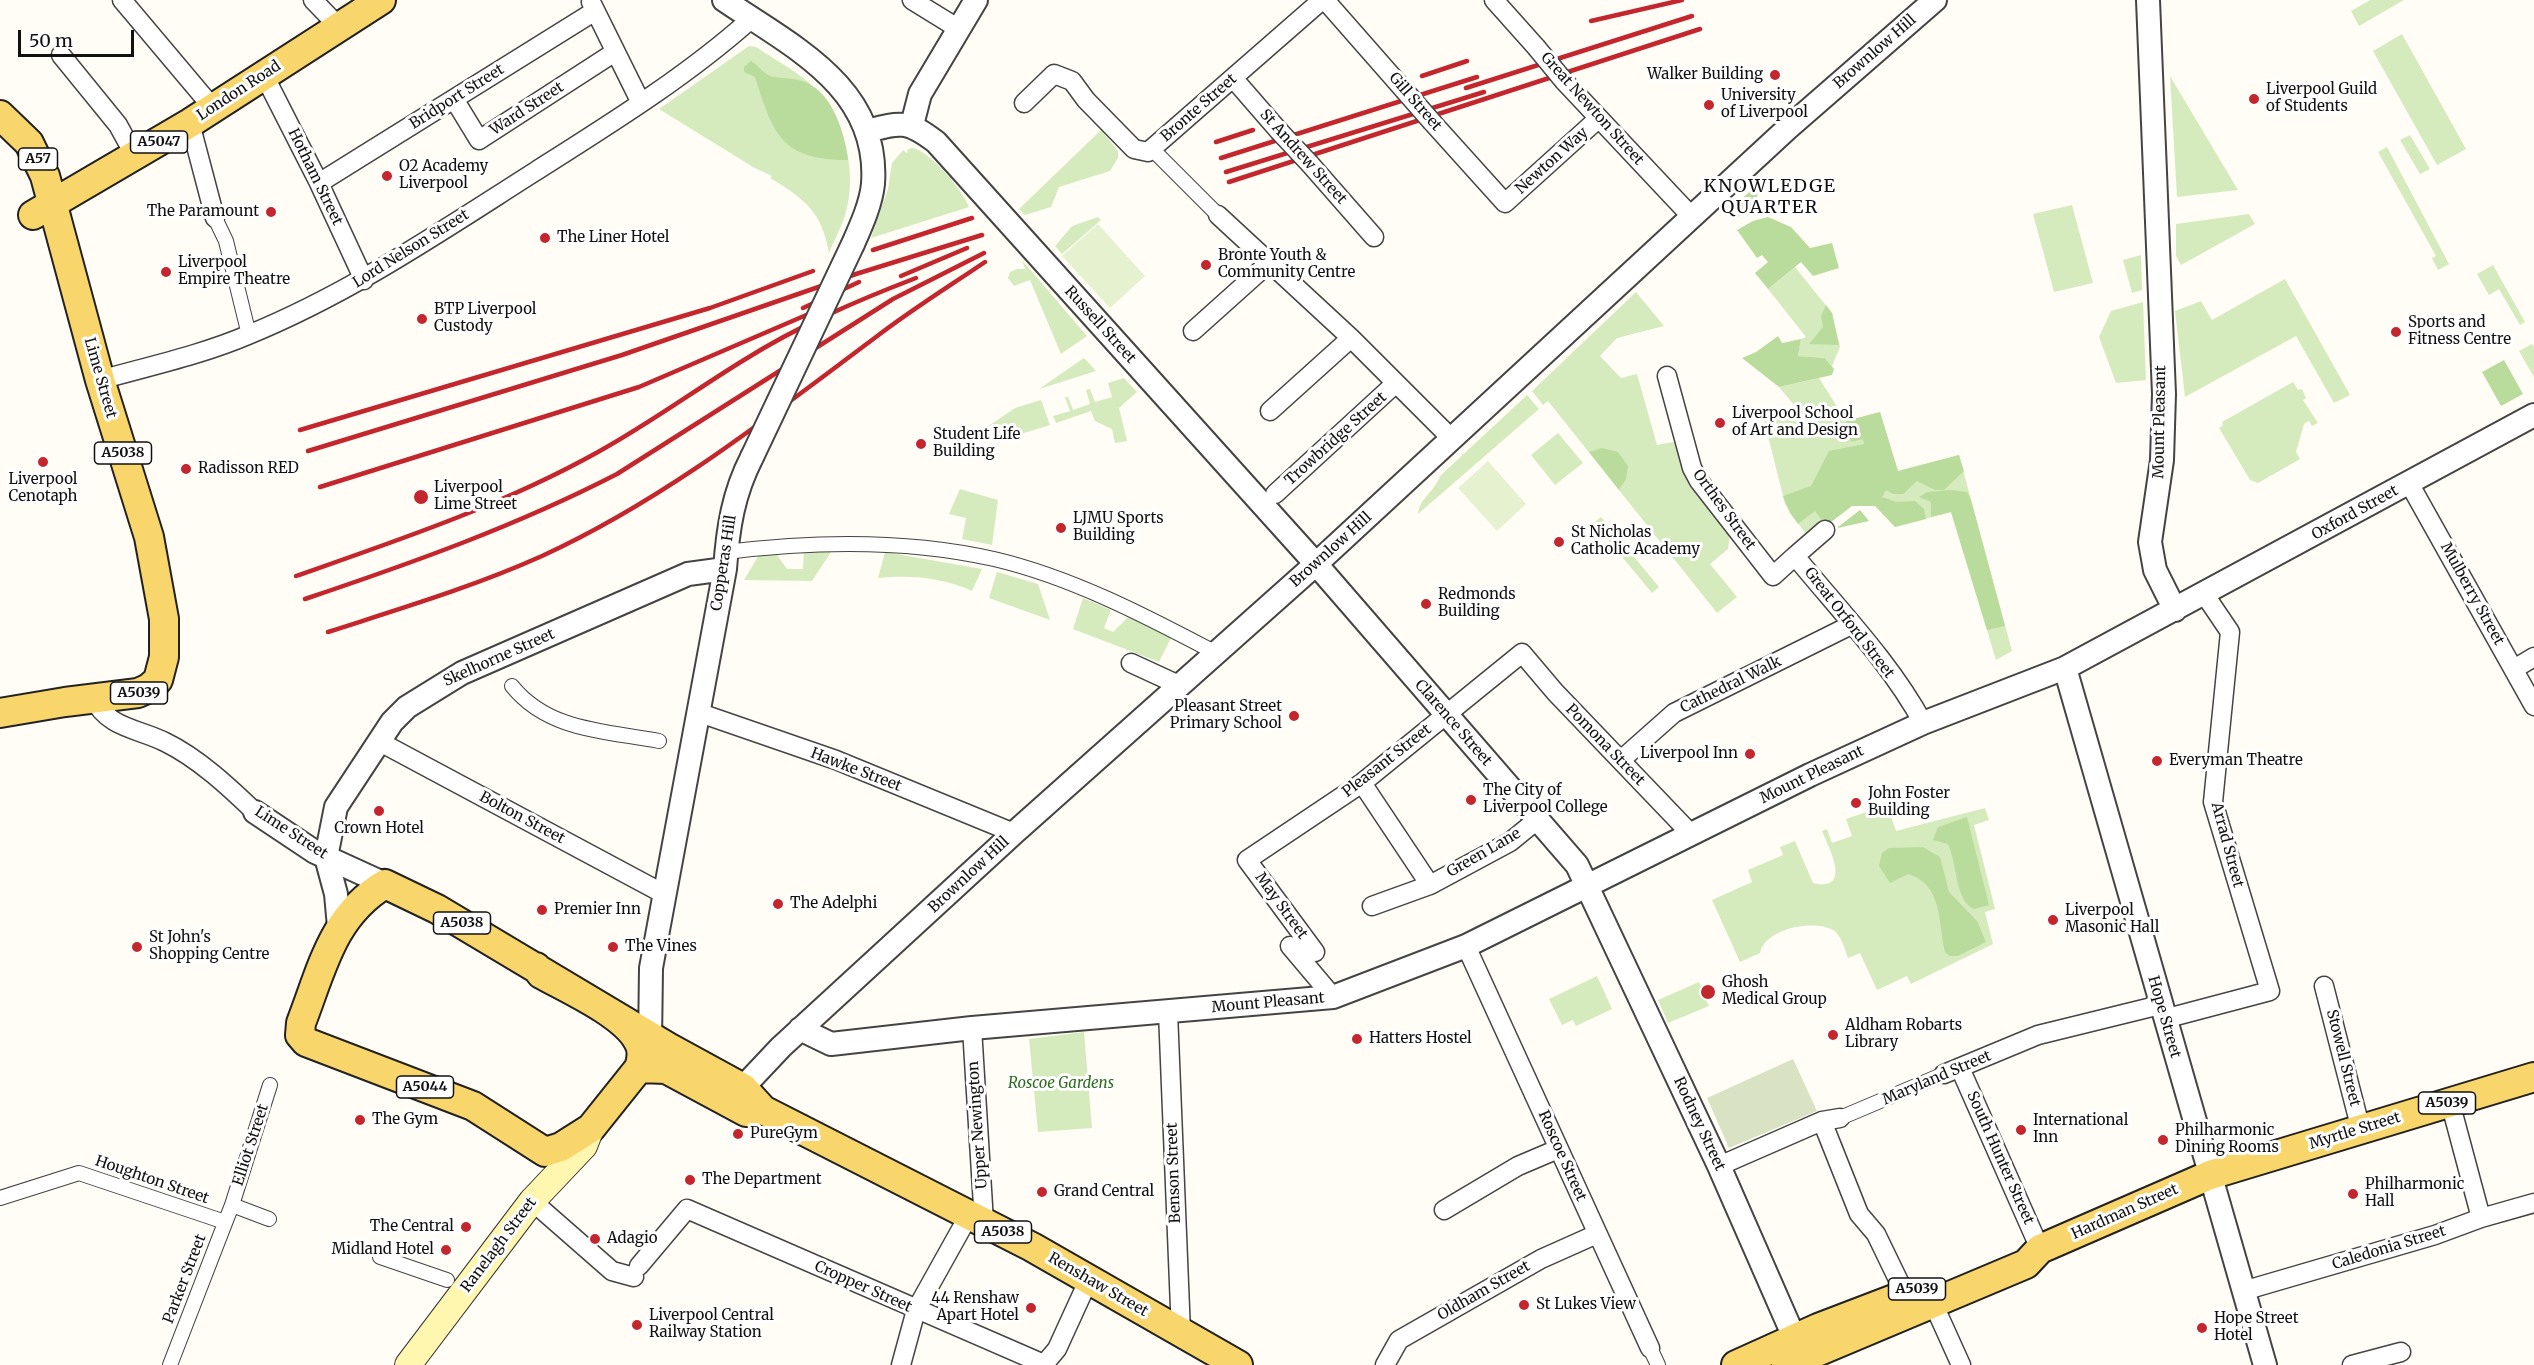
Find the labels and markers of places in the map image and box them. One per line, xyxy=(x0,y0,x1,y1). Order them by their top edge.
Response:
place label: Walker Building xyxy=(1647,66,1763,84)
marker: Walker Building xyxy=(1768,68,1782,82)
place label: Liverpool Guild of Students xyxy=(2266,81,2377,116)
place label: University of Liverpool xyxy=(1721,87,1808,122)
marker: Liverpool Guild of Students xyxy=(2247,92,2261,106)
marker: University of Liverpool xyxy=(1702,98,1716,112)
place label: O2 Academy Liverpool xyxy=(399,158,488,193)
marker: O2 Academy Liverpool xyxy=(380,169,394,183)
place label: The Paramount xyxy=(147,203,259,221)
marker: The Paramount xyxy=(264,205,278,219)
place label: The Liner Hotel xyxy=(557,229,669,247)
marker: The Liner Hotel xyxy=(538,231,552,245)
place label: Bronte Youth & Community Centre xyxy=(1218,247,1355,282)
place label: Liverpool Empire Theatre xyxy=(178,254,290,289)
marker: Bronte Youth & Community Centre xyxy=(1199,258,1213,272)
marker: Liverpool Empire Theatre xyxy=(159,265,173,279)
place label: BTP Liverpool Custody xyxy=(434,301,536,336)
marker: BTP Liverpool Custody xyxy=(415,312,429,326)
place label: Sports and Fitness Centre xyxy=(2408,314,2511,349)
marker: Sports and Fitness Centre xyxy=(2389,325,2403,339)
place label: Liverpool School of Art and Design xyxy=(1732,405,1858,440)
marker: Liverpool School of Art and Design xyxy=(1713,416,1727,430)
place label: Student Life Building xyxy=(933,426,1020,461)
marker: Student Life Building xyxy=(914,437,928,451)
marker: Liverpool Cenotaph xyxy=(36,455,50,469)
place label: Radisson RED xyxy=(198,460,299,478)
marker: Radisson RED xyxy=(179,462,193,476)
place label: Liverpool Cenotaph xyxy=(9,471,77,506)
place label: Liverpool Lime Street xyxy=(434,479,517,514)
marker: Liverpool Lime Street xyxy=(412,488,430,506)
place label: LJMU Sports Building xyxy=(1073,510,1164,545)
marker: LJMU Sports Building xyxy=(1054,521,1068,535)
place label: St Nicholas Catholic Academy xyxy=(1571,524,1700,559)
marker: St Nicholas Catholic Academy xyxy=(1552,535,1566,549)
place label: Redmonds Building xyxy=(1438,586,1516,621)
marker: Redmonds Building xyxy=(1419,597,1433,611)
place label: Pleasant Street Primary School xyxy=(1170,698,1282,733)
marker: Pleasant Street Primary School xyxy=(1287,709,1301,723)
place label: Liverpool Inn xyxy=(1640,745,1738,763)
marker: Liverpool Inn xyxy=(1743,747,1757,761)
place label: Everyman Theatre xyxy=(2169,752,2303,770)
marker: Everyman Theatre xyxy=(2150,754,2164,768)
place label: The City of Liverpool College xyxy=(1483,782,1608,817)
place label: John Foster Building xyxy=(1868,785,1950,820)
marker: The City of Liverpool College xyxy=(1464,793,1478,807)
marker: John Foster Building xyxy=(1849,796,1863,810)
marker: Crown Hotel xyxy=(372,804,386,818)
place label: Crown Hotel xyxy=(334,820,424,838)
place label: The Adelphi xyxy=(790,895,877,913)
marker: The Adelphi xyxy=(771,897,785,911)
place label: Premier Inn xyxy=(554,901,641,919)
place label: Liverpool Masonic Hall xyxy=(2065,902,2159,937)
marker: Premier Inn xyxy=(535,903,549,917)
marker: Liverpool Masonic Hall xyxy=(2046,913,2060,927)
place label: St John's Shopping Centre xyxy=(149,929,269,964)
place label: The Vines xyxy=(625,938,697,956)
marker: St John's Shopping Centre xyxy=(130,940,144,954)
marker: The Vines xyxy=(606,940,620,954)
place label: Ghosh Medical Group xyxy=(1722,974,1827,1009)
marker: Ghosh Medical Group xyxy=(1699,983,1717,1001)
place label: Aldham Robarts Library xyxy=(1845,1017,1962,1052)
marker: Aldham Robarts Library xyxy=(1826,1028,1840,1042)
place label: Hatters Hostel xyxy=(1369,1030,1472,1048)
marker: Hatters Hostel xyxy=(1350,1032,1364,1046)
place label: The Gym xyxy=(372,1111,438,1129)
place label: International Inn xyxy=(2033,1112,2128,1147)
marker: The Gym xyxy=(353,1113,367,1127)
place label: Philharmonic Dining Rooms xyxy=(2175,1122,2279,1157)
marker: International Inn xyxy=(2014,1123,2028,1137)
place label: PureGym xyxy=(750,1125,818,1143)
marker: PureGym xyxy=(731,1127,745,1141)
marker: Philharmonic Dining Rooms xyxy=(2156,1133,2170,1147)
place label: The Department xyxy=(702,1171,822,1189)
marker: The Department xyxy=(683,1173,697,1187)
place label: Philharmonic Hall xyxy=(2365,1176,2464,1211)
place label: Grand Central xyxy=(1054,1183,1154,1201)
marker: Grand Central xyxy=(1035,1185,1049,1199)
marker: Philharmonic Hall xyxy=(2346,1187,2360,1201)
place label: The Central xyxy=(370,1218,454,1236)
marker: The Central xyxy=(459,1220,473,1234)
place label: Adagio xyxy=(607,1230,657,1248)
marker: Adagio xyxy=(588,1232,602,1246)
place label: Midland Hotel xyxy=(331,1241,434,1259)
marker: Midland Hotel xyxy=(439,1243,453,1257)
place label: 44 Renshaw Apart Hotel xyxy=(931,1290,1019,1325)
place label: St Lukes View xyxy=(1536,1296,1636,1314)
marker: St Lukes View xyxy=(1517,1298,1531,1312)
marker: 44 Renshaw Apart Hotel xyxy=(1024,1301,1038,1315)
place label: Liverpool Central Railway Station xyxy=(649,1307,774,1342)
place label: Hope Street Hotel xyxy=(2214,1310,2298,1345)
marker: Liverpool Central Railway Station xyxy=(630,1318,644,1332)
marker: Hope Street Hotel xyxy=(2195,1321,2209,1335)

